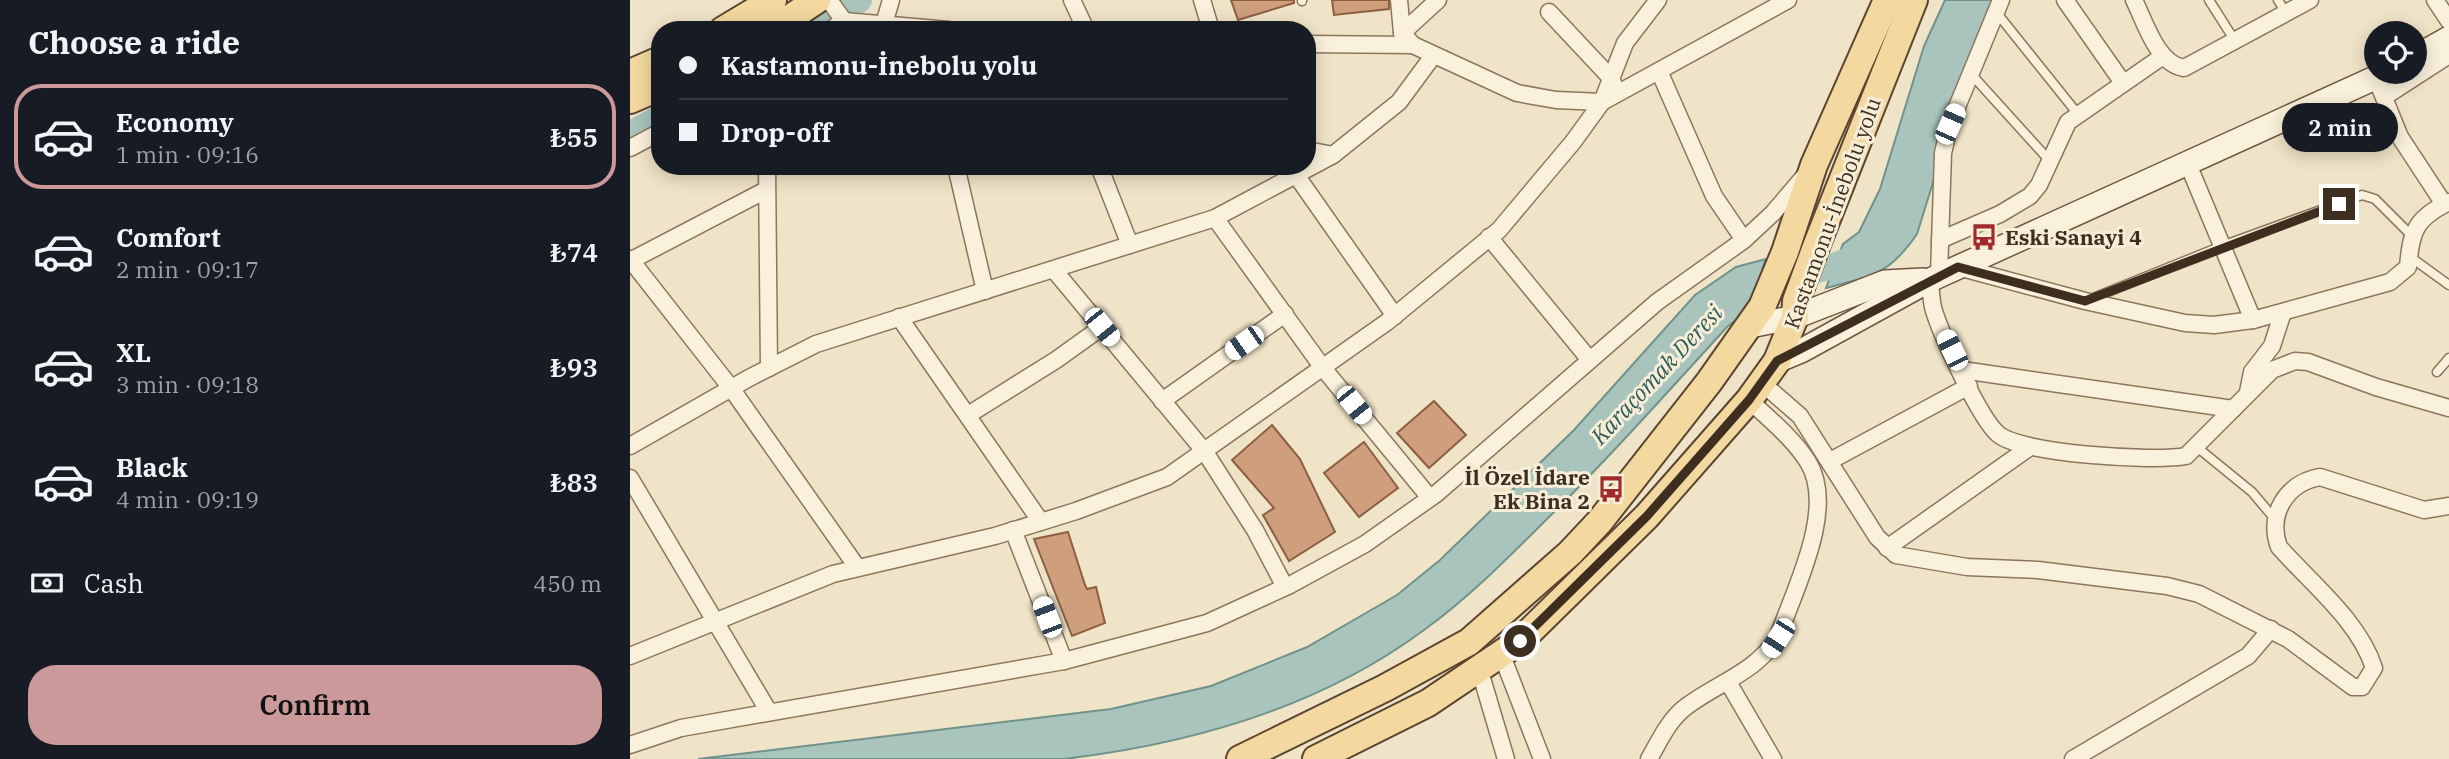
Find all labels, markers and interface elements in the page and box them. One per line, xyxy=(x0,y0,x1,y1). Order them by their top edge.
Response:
text: Choose a ride xyxy=(28,21,240,63)
map controls xyxy=(2364,21,2427,84)
button: locate xyxy=(2364,21,2427,84)
text: Kastamonu-İnebolu yolu xyxy=(721,48,1037,82)
street label: Kastamonu-İnebolu yolu xyxy=(1777,93,1887,333)
car xyxy=(1932,101,1969,147)
callout: 2 min xyxy=(2281,102,2397,152)
icon: car xyxy=(32,105,95,168)
text: Economy xyxy=(116,105,234,139)
text: 2 min xyxy=(2308,112,2372,142)
text: Drop-off xyxy=(721,115,832,149)
text: ₺55 xyxy=(550,120,598,154)
text: 1 min · 09:16 xyxy=(116,139,259,169)
route end xyxy=(2323,188,2355,220)
icon: car xyxy=(32,220,95,283)
text: Comfort xyxy=(116,220,221,254)
bus stop icon: Eski Sanayi 4 xyxy=(1969,222,1999,252)
place label: Eski Sanayi 4 xyxy=(2005,223,2142,251)
text: ₺74 xyxy=(550,235,598,269)
text: 2 min · 09:17 xyxy=(116,254,259,284)
water label: Karaçomak Deresi xyxy=(1583,298,1728,451)
car xyxy=(1081,304,1124,350)
car xyxy=(1221,322,1268,364)
car xyxy=(1934,327,1971,373)
icon: car xyxy=(32,335,95,398)
text: XL xyxy=(116,335,151,369)
text: ₺93 xyxy=(550,350,598,384)
text: 3 min · 09:18 xyxy=(116,369,259,399)
car xyxy=(1333,382,1376,428)
icon: car xyxy=(32,450,95,513)
text: Black xyxy=(116,450,188,484)
place label: İl Özel İdare Ek Bina 2 xyxy=(1465,463,1590,515)
text: ₺83 xyxy=(550,465,598,499)
bus stop icon: İl Özel İdare Ek Bina 2 xyxy=(1596,474,1626,504)
text: 4 min · 09:19 xyxy=(116,484,259,514)
icon: cash xyxy=(28,564,66,602)
text: Cash xyxy=(84,566,144,600)
text: 450 m xyxy=(533,568,602,598)
car xyxy=(1030,594,1065,640)
car xyxy=(1758,615,1799,661)
route start xyxy=(1504,625,1536,657)
button: Confirm xyxy=(28,665,602,745)

